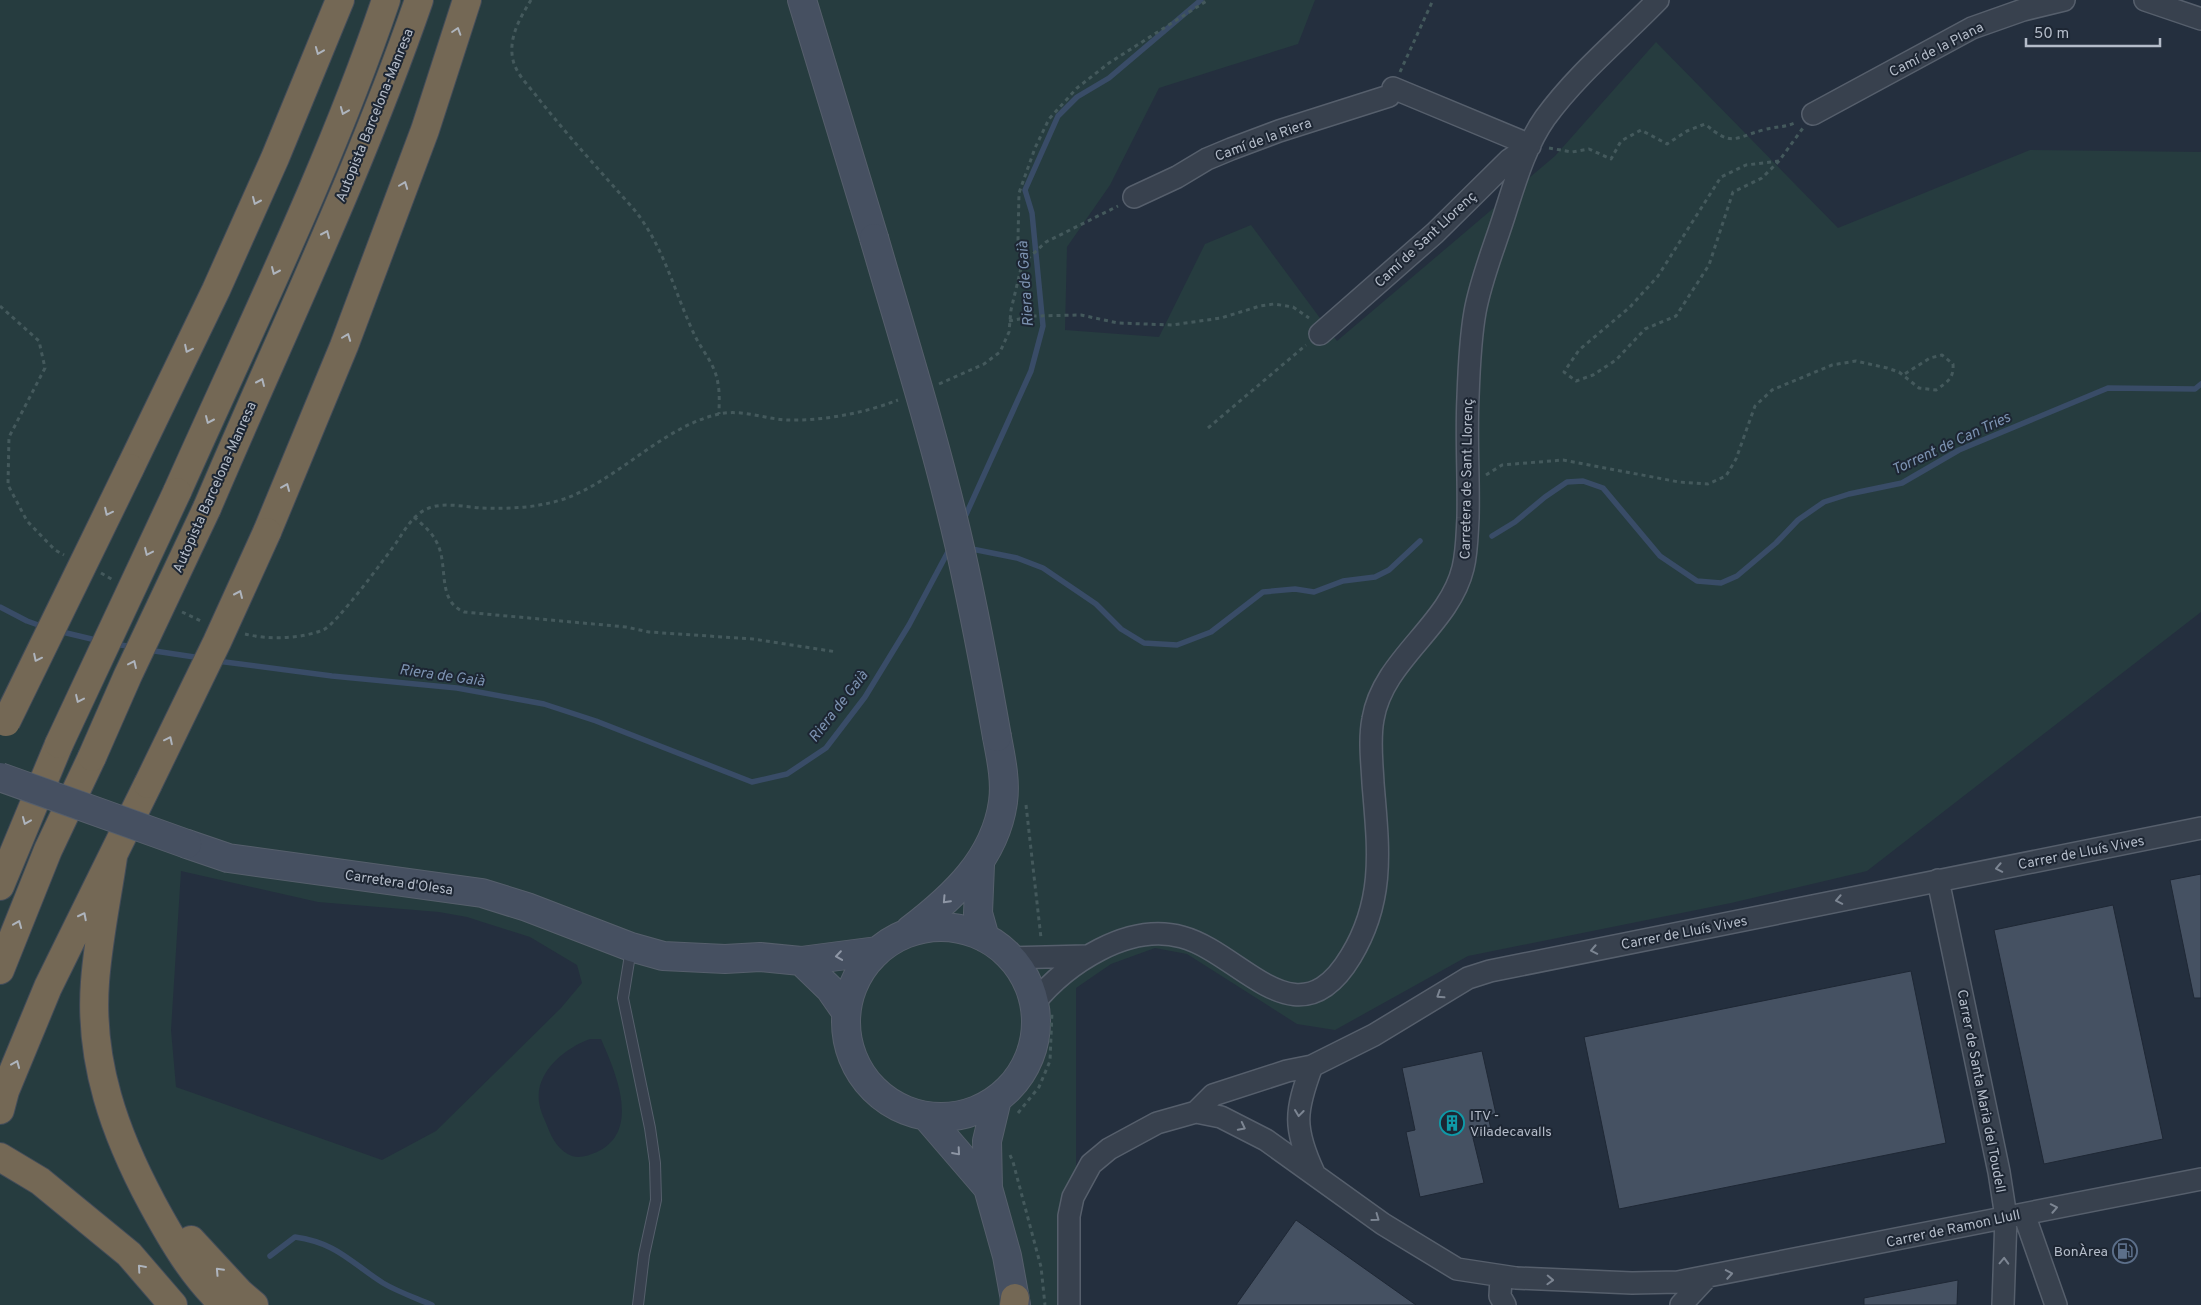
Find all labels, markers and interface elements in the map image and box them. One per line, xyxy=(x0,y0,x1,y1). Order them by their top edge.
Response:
scale bar xyxy=(2026,15,2160,47)
street label: Camí de la Plana xyxy=(1887,19,1987,81)
text: 50 m xyxy=(2034,25,2069,44)
street label: Autopista Barcelona-Manresa xyxy=(333,26,418,205)
one-way arrow xyxy=(451,27,461,36)
one-way arrow xyxy=(314,46,325,55)
one-way arrow xyxy=(339,106,350,115)
street label: Camí de la Riera xyxy=(1213,115,1314,166)
one-way arrow xyxy=(398,181,408,189)
street label: Camí de Sant Llorenç xyxy=(1371,188,1481,292)
one-way arrow xyxy=(251,196,262,205)
one-way arrow xyxy=(320,230,331,239)
water label: Riera de Gaià xyxy=(1014,240,1039,327)
one-way arrow xyxy=(271,266,282,275)
one-way arrow xyxy=(341,333,351,342)
one-way arrow xyxy=(184,344,194,353)
one-way arrow xyxy=(254,378,265,387)
street label: Carretera de Sant Llorenç xyxy=(1458,398,1477,560)
street label: Autopista Barcelona-Manresa xyxy=(170,399,261,576)
water label: Torrent de Can Tries xyxy=(1889,408,2014,480)
one-way arrow xyxy=(204,415,215,424)
one-way arrow xyxy=(279,483,290,492)
one-way arrow xyxy=(104,507,114,516)
one-way arrow xyxy=(144,547,155,556)
one-way arrow xyxy=(233,590,244,599)
one-way arrow xyxy=(33,653,43,662)
one-way arrow xyxy=(127,660,137,669)
water label: Riera de Gaià xyxy=(398,661,486,692)
water label: Riera de Gaià xyxy=(805,667,873,747)
one-way arrow xyxy=(75,694,86,703)
one-way arrow xyxy=(163,737,173,746)
one-way arrow xyxy=(22,816,33,825)
street label: Carrer de Lluís Vives xyxy=(2017,833,2146,874)
one-way arrow xyxy=(1994,862,2003,873)
street label: Carretera d'Olesa xyxy=(344,867,454,899)
one-way arrow xyxy=(943,894,952,903)
one-way arrow xyxy=(1835,894,1844,905)
one-way arrow xyxy=(77,913,87,922)
street label: Carrer de Lluís Vives xyxy=(1620,913,1749,954)
one-way arrow xyxy=(12,921,22,929)
one-way arrow xyxy=(1590,944,1599,954)
one-way arrow xyxy=(835,950,843,961)
street label: Carrer de Santa Maria del Toudell xyxy=(1952,988,2009,1194)
one-way arrow xyxy=(1436,989,1445,998)
one-way arrow xyxy=(9,1060,20,1069)
place label: ITV - Viladecavalls xyxy=(1470,1108,1552,1141)
one-way arrow xyxy=(1294,1109,1305,1117)
building icon: ITV - Viladecavalls xyxy=(1439,1110,1465,1136)
one-way arrow xyxy=(1236,1121,1245,1131)
one-way arrow xyxy=(952,1146,961,1155)
one-way arrow xyxy=(2049,1204,2058,1214)
street label: Carrer de Ramon Llull xyxy=(1885,1207,2022,1252)
one-way arrow xyxy=(1370,1212,1380,1221)
fuel station icon: BonÀrea xyxy=(2112,1238,2138,1264)
place label: BonÀrea xyxy=(2054,1243,2108,1261)
one-way arrow xyxy=(1999,1257,2010,1265)
one-way arrow xyxy=(139,1265,147,1274)
one-way arrow xyxy=(216,1268,225,1277)
one-way arrow xyxy=(1724,1269,1733,1279)
one-way arrow xyxy=(1546,1274,1554,1285)

